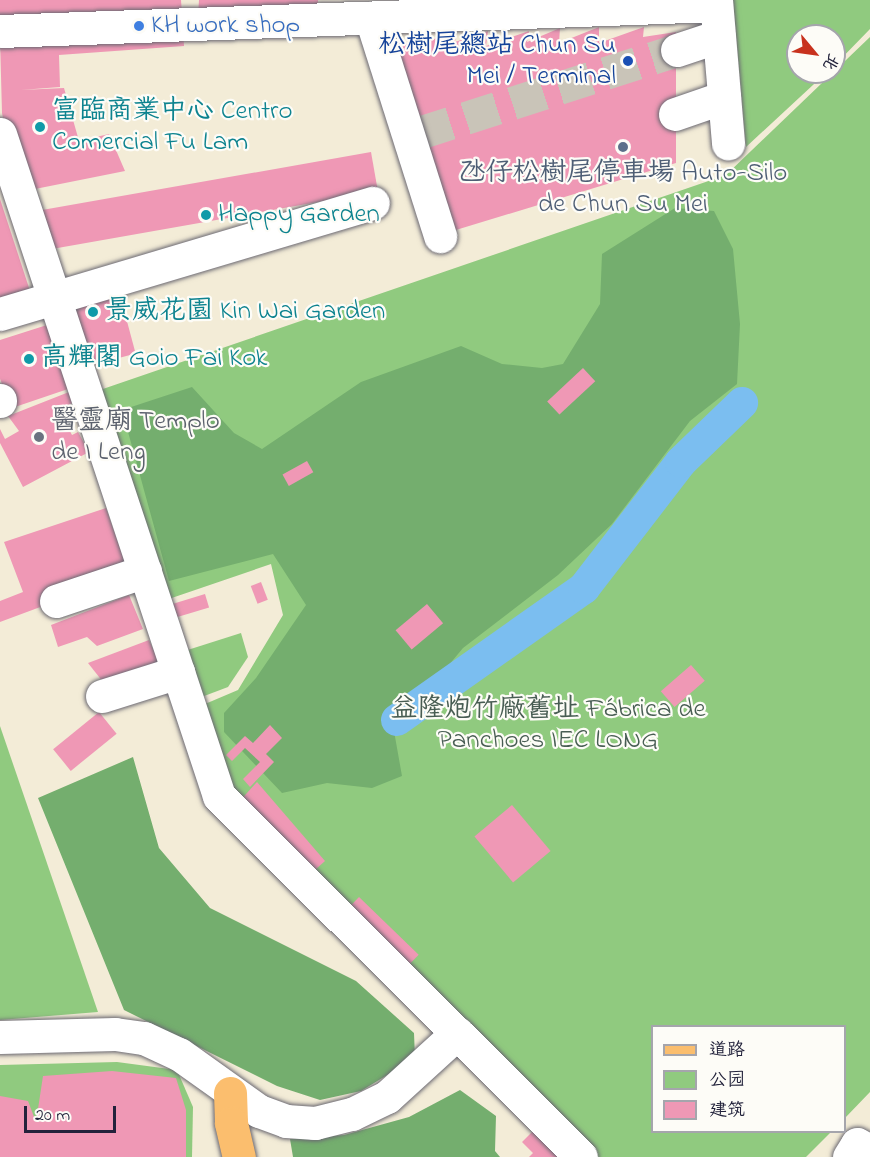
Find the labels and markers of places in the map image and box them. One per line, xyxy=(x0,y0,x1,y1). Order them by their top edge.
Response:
place label: KH work shop xyxy=(151,10,300,42)
marker: KH work shop xyxy=(132,19,146,33)
place label: 松樹尾總站 Chun Su Mei / Terminal xyxy=(378,29,616,92)
marker: 松樹尾總站 Chun Su Mei / Terminal xyxy=(621,54,635,68)
place label: 富臨商業中心 Centro Comercial Fu Lam xyxy=(52,95,292,158)
marker: 富臨商業中心 Centro Comercial Fu Lam xyxy=(33,120,47,134)
marker: 氹仔松樹尾停車場 Auto-Silo de Chun Su Mei xyxy=(616,140,630,154)
place label: 氹仔松樹尾停車場 Auto-Silo de Chun Su Mei xyxy=(459,157,787,220)
place label: Happy Garden xyxy=(218,199,380,231)
marker: Happy Garden xyxy=(199,208,213,222)
place label: 景威花園 Kin Wai Garden xyxy=(105,296,385,328)
marker: 景威花園 Kin Wai Garden xyxy=(86,305,100,319)
place label: 高輝閣 Goio Fai Kok xyxy=(41,343,267,375)
marker: 高輝閣 Goio Fai Kok xyxy=(22,352,36,366)
place label: 醫靈廟 Templo de I Leng xyxy=(51,405,220,468)
marker: 醫靈廟 Templo de I Leng xyxy=(32,430,46,444)

